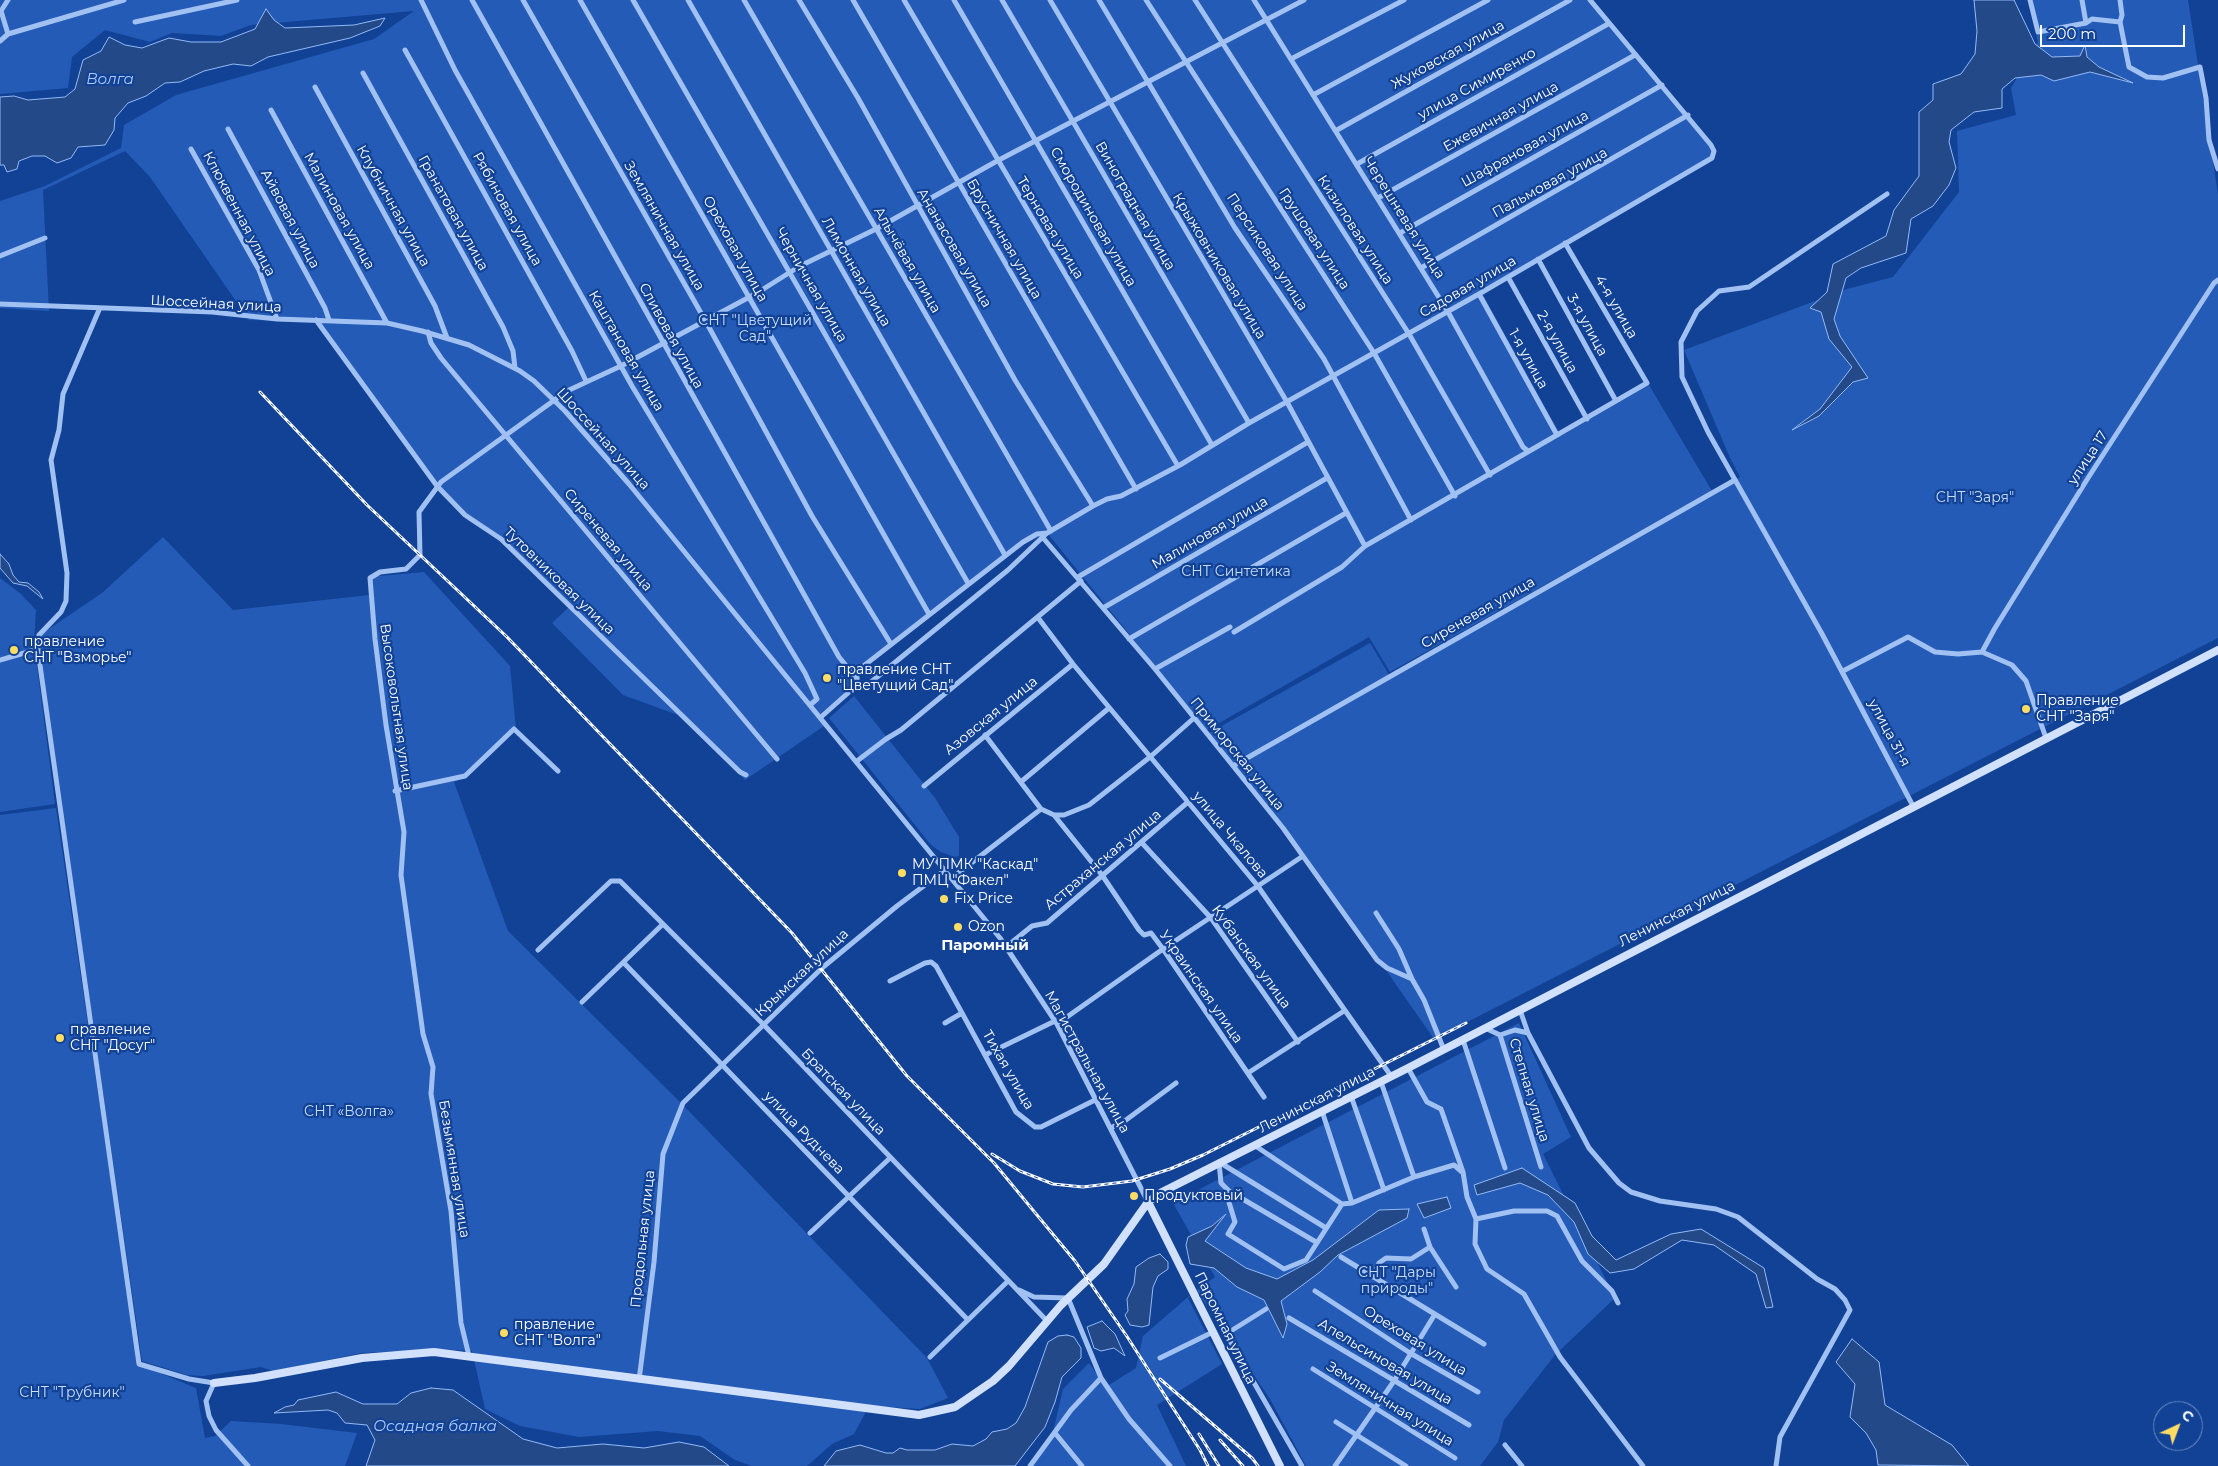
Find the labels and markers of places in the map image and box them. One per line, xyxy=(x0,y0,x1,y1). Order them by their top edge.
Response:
place label: правление СНТ "Взморье" xyxy=(24,634,132,666)
marker: правление СНТ "Взморье" xyxy=(8,644,20,656)
place label: правление СНТ "Цветущий Сад" xyxy=(837,662,953,694)
marker: правление СНТ "Цветущий Сад" xyxy=(821,672,833,684)
place label: Правление СНТ "Заря" xyxy=(2036,693,2119,726)
marker: Правление СНТ "Заря" xyxy=(2020,703,2032,715)
place label: МУ ПМК "Каскад" ПМЦ "Факел" xyxy=(912,857,1038,890)
marker: МУ ПМК "Каскад" ПМЦ "Факел" xyxy=(896,867,908,879)
place label: Fix Price xyxy=(954,891,1013,907)
marker: Fix Price xyxy=(938,893,950,905)
place label: Ozon xyxy=(968,919,1005,935)
marker: Ozon xyxy=(952,921,964,933)
place label: правление СНТ "Досуг" xyxy=(70,1022,155,1054)
marker: правление СНТ "Досуг" xyxy=(54,1032,66,1044)
place label: Продуктовый xyxy=(1144,1188,1243,1204)
marker: Продуктовый xyxy=(1128,1190,1140,1202)
place label: правление СНТ "Волга" xyxy=(514,1317,601,1350)
marker: правление СНТ "Волга" xyxy=(498,1327,510,1339)

